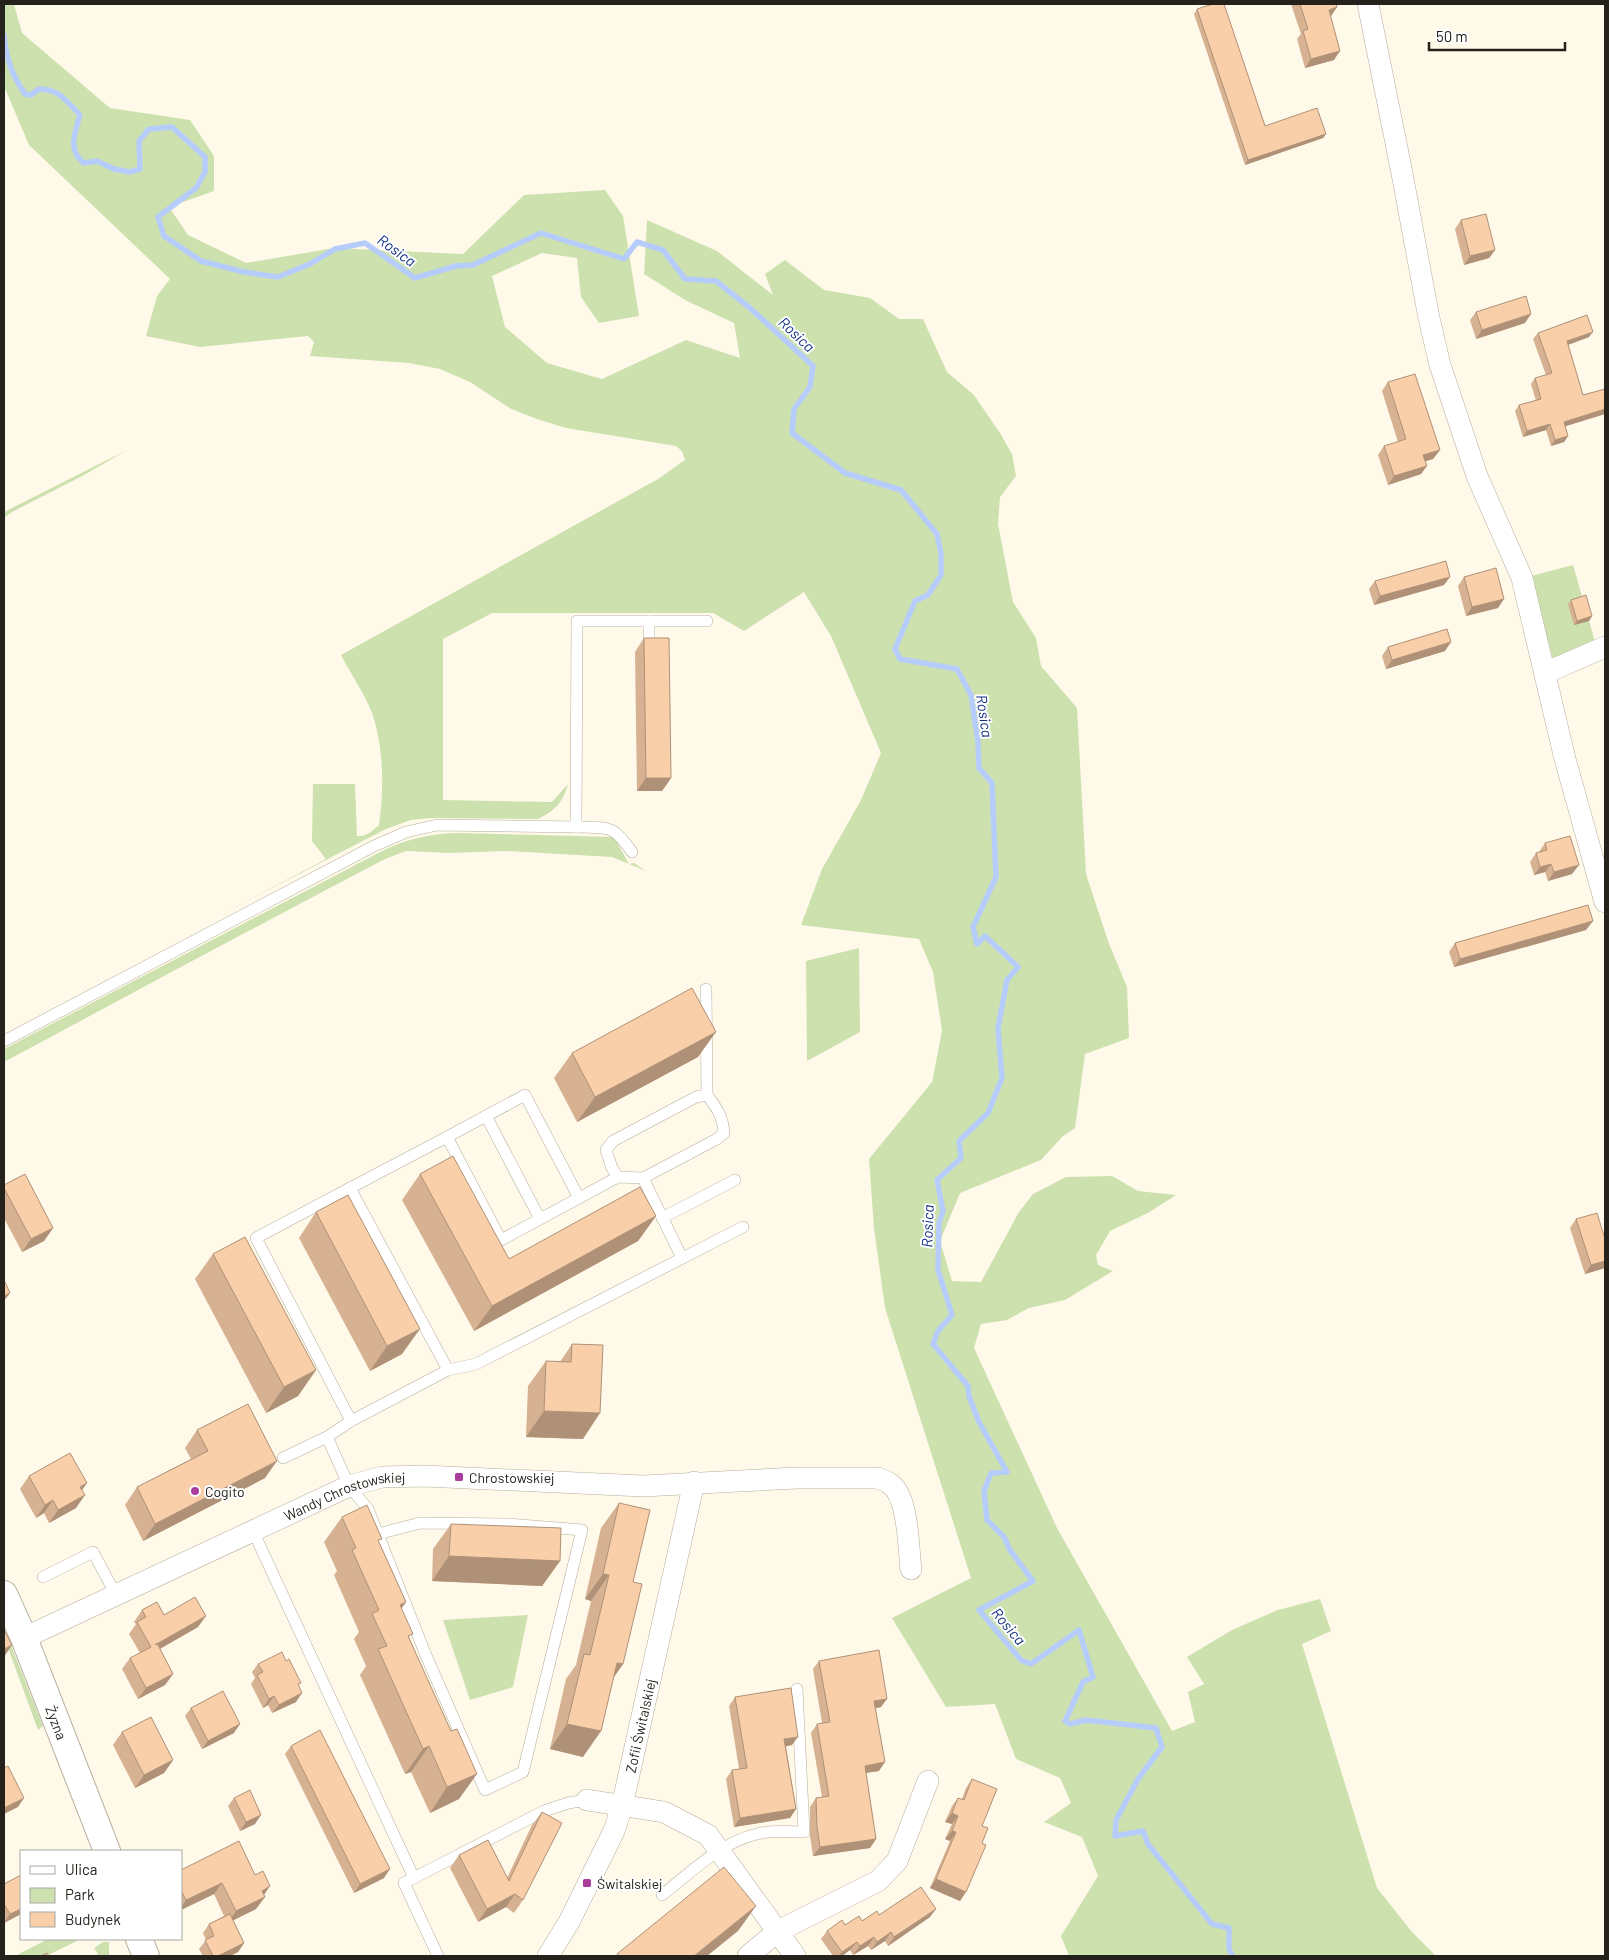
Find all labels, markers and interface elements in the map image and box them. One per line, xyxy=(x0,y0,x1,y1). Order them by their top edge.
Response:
scale bar xyxy=(1429,20,1565,52)
text: 50 m xyxy=(1436,27,1468,45)
water label: Rosica xyxy=(374,230,420,270)
water label: Rosica xyxy=(775,313,819,355)
water label: Rosica xyxy=(973,693,997,739)
water label: Rosica xyxy=(917,1204,937,1248)
street label: Wandy Chrostowskiej xyxy=(281,1468,406,1524)
place label: Chrostowskiej xyxy=(469,1469,555,1486)
marker: Chrostowskiej xyxy=(453,1471,465,1483)
place label: Cogito xyxy=(205,1483,245,1500)
marker: Cogito xyxy=(189,1485,201,1497)
water label: Rosica xyxy=(988,1604,1030,1648)
street label: Zofii Świtalskiej xyxy=(621,1677,659,1774)
street label: Żyzna xyxy=(43,1703,71,1742)
legend xyxy=(20,1850,182,1940)
text: Ulica xyxy=(65,1860,97,1878)
place label: Świtalskiej xyxy=(597,1875,663,1892)
marker: Świtalskiej xyxy=(581,1877,593,1889)
text: Park xyxy=(65,1885,95,1903)
text: Budynek xyxy=(65,1910,121,1928)

